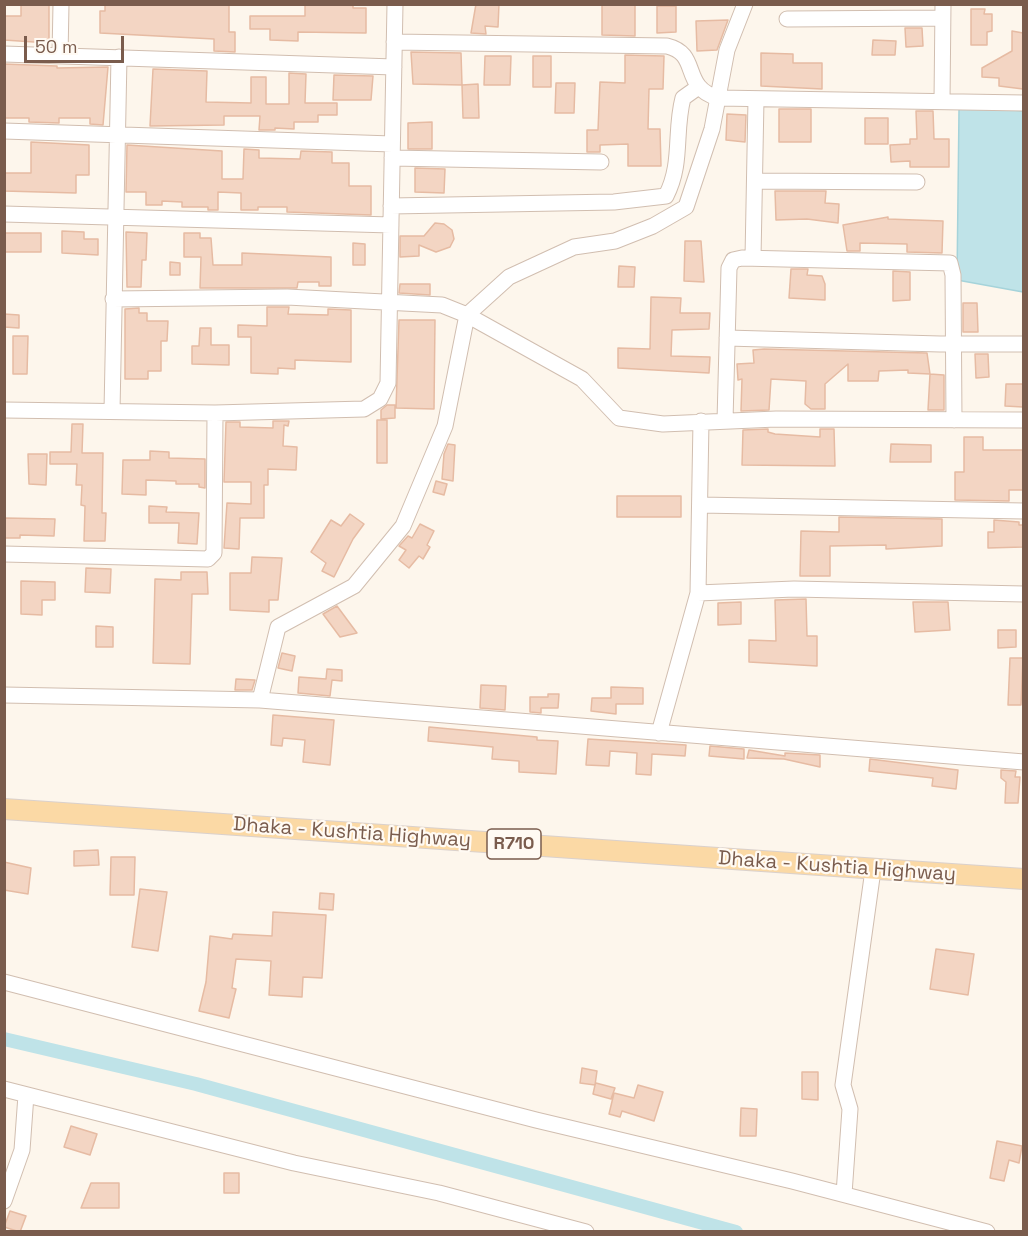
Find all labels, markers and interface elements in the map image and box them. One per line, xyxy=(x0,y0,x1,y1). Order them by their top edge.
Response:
scale bar xyxy=(27,24,128,62)
text: 50 m xyxy=(35,35,77,58)
street label: Dhaka - Kushtia Highway xyxy=(232,813,472,853)
road number: R710 xyxy=(487,829,541,859)
street label: Dhaka - Kushtia Highway xyxy=(717,847,957,887)

